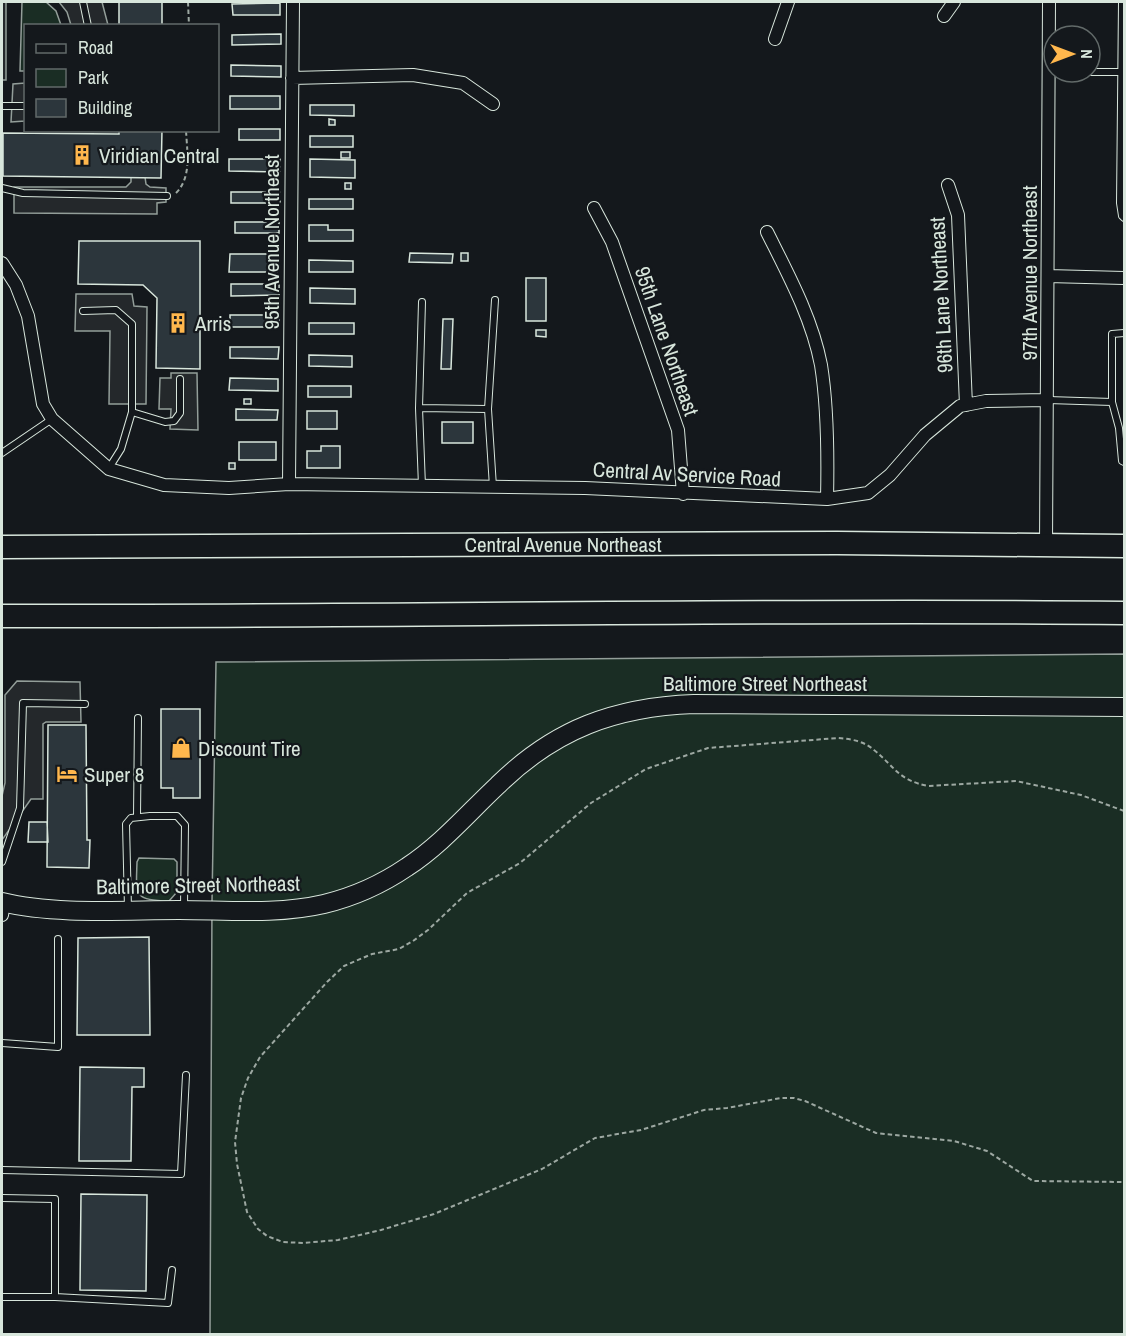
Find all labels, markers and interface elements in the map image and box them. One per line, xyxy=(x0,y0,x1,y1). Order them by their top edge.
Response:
legend xyxy=(24,24,219,132)
north arrow xyxy=(1042,24,1102,84)
text: Road xyxy=(78,35,113,60)
text: N xyxy=(1076,49,1098,59)
text: Park xyxy=(78,65,109,90)
text: Building xyxy=(78,95,133,120)
place label: Viridian Central xyxy=(99,141,219,170)
building icon: Viridian Central xyxy=(70,143,94,167)
street label: 95th Avenue Northeast xyxy=(257,154,286,329)
street label: 97th Avenue Northeast xyxy=(1015,185,1044,360)
street label: 96th Lane Northeast xyxy=(922,216,960,374)
street label: 95th Lane Northeast xyxy=(628,262,706,420)
place label: Arris xyxy=(194,309,231,338)
building icon: Arris xyxy=(166,311,190,335)
street label: Central Av Service Road xyxy=(592,455,782,493)
street label: Central Avenue Northeast xyxy=(465,530,662,559)
street label: Baltimore Street Northeast xyxy=(663,669,867,698)
place label: Discount Tire xyxy=(198,734,301,763)
shop icon: Discount Tire xyxy=(169,736,193,760)
place label: Super 8 xyxy=(84,760,144,789)
hotel icon: Super 8 xyxy=(55,762,79,786)
street label: Baltimore Street Northeast xyxy=(96,869,300,901)

